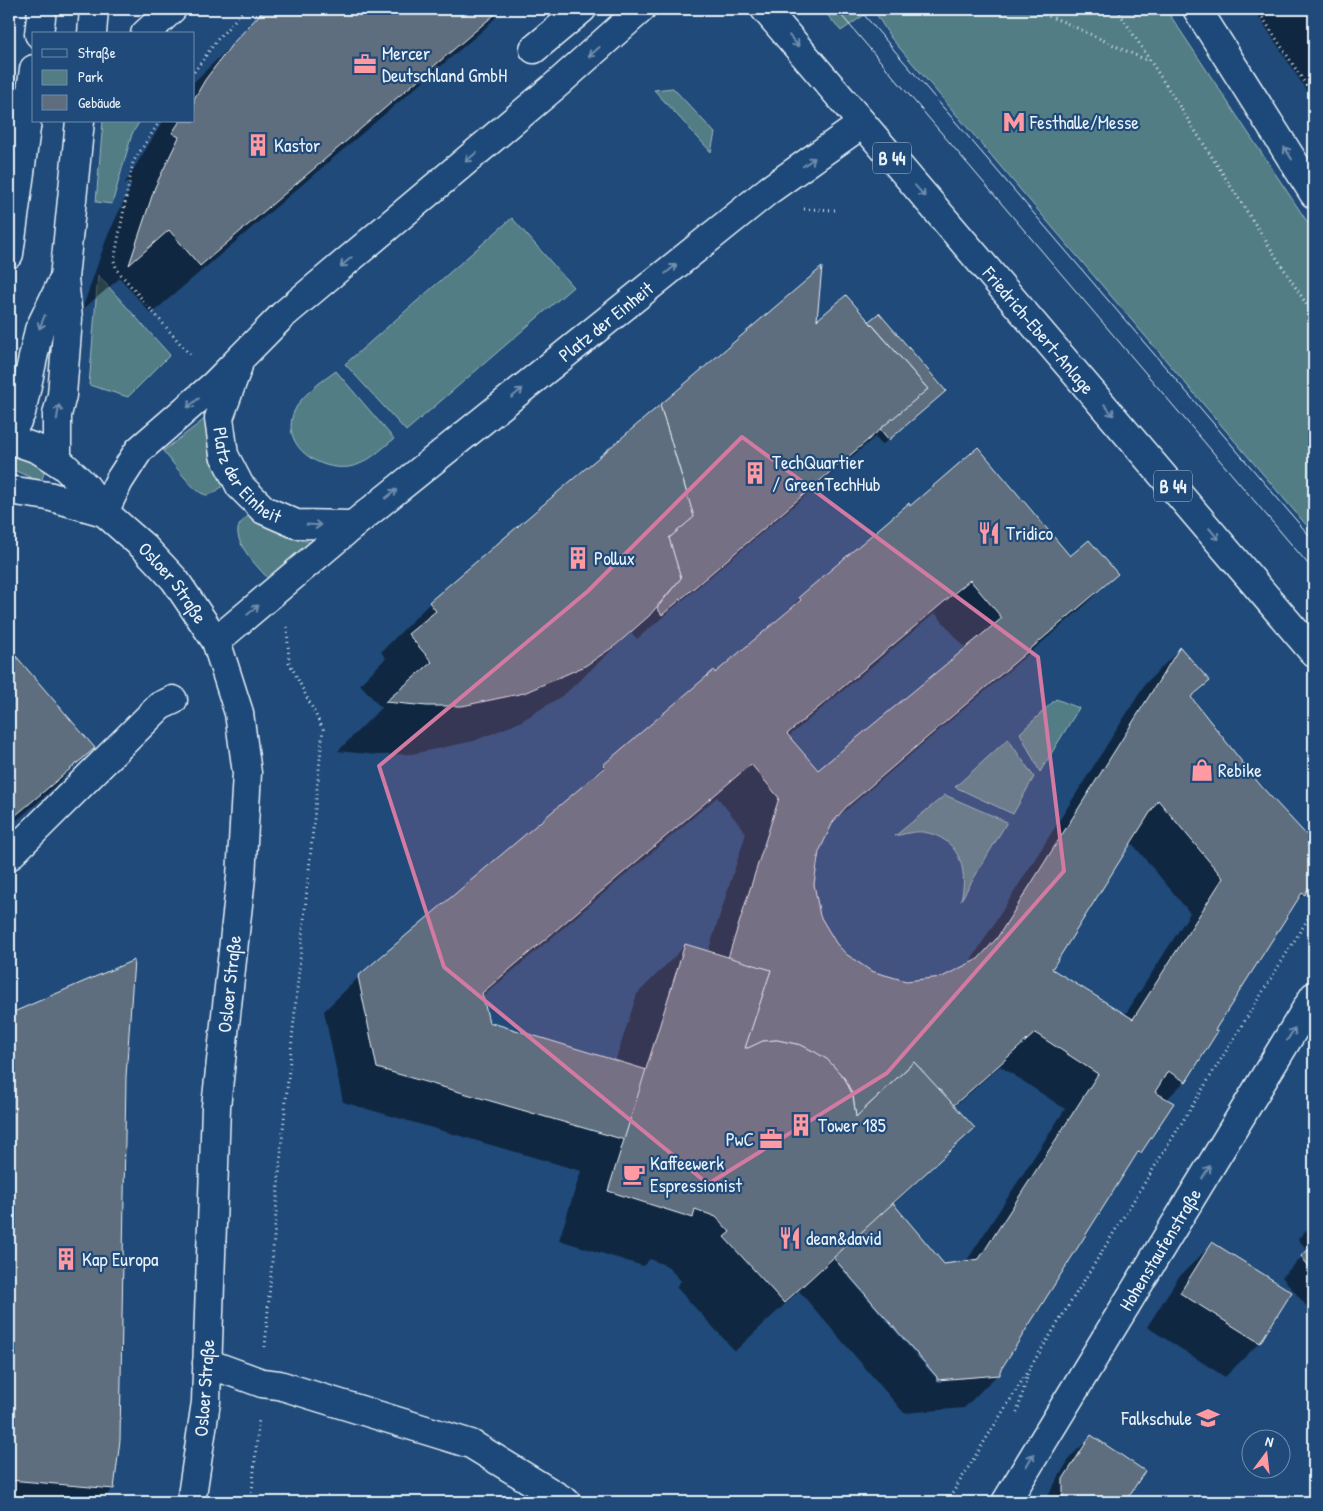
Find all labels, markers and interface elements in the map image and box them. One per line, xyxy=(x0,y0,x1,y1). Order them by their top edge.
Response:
legend xyxy=(32,32,195,122)
one-way arrow xyxy=(788,34,799,47)
place label: Mercer Deutschland GmbH xyxy=(382,40,507,88)
text: Straße xyxy=(78,42,116,63)
one-way arrow xyxy=(588,46,601,57)
office icon: Mercer Deutschland GmbH xyxy=(352,51,378,77)
text: Park xyxy=(78,66,103,87)
text: Gebäude xyxy=(78,92,121,113)
metro station icon: Festhalle/Messe xyxy=(1001,109,1027,135)
place label: Festhalle/Messe xyxy=(1029,109,1139,135)
building icon: Kastor xyxy=(245,132,271,158)
place label: Kastor xyxy=(274,132,321,158)
road number: B 44 xyxy=(873,142,911,174)
one-way arrow xyxy=(1283,146,1293,160)
one-way arrow xyxy=(464,151,477,163)
one-way arrow xyxy=(802,156,815,167)
one-way arrow xyxy=(914,185,926,198)
one-way arrow xyxy=(340,256,353,267)
street label: Friedrich-Ebert-Anlage xyxy=(976,260,1101,400)
one-way arrow xyxy=(664,263,677,274)
street label: Platz der Einheit xyxy=(553,275,659,368)
one-way arrow xyxy=(37,314,46,329)
one-way arrow xyxy=(511,387,524,398)
one-way arrow xyxy=(187,397,200,408)
one-way arrow xyxy=(1103,403,1114,416)
one-way arrow xyxy=(54,405,64,421)
street label: Platz der Einheit xyxy=(207,425,286,529)
place label: TechQuartier / GreenTechHub xyxy=(772,449,881,497)
building icon: TechQuartier / GreenTechHub xyxy=(742,460,768,486)
road number: B 44 xyxy=(1154,471,1192,502)
one-way arrow xyxy=(384,489,397,500)
restaurant icon: Tridico xyxy=(976,520,1002,546)
place label: Tridico xyxy=(1006,520,1054,546)
one-way arrow xyxy=(306,521,322,530)
one-way arrow xyxy=(1208,527,1219,540)
street label: Osloer Straße xyxy=(133,536,214,629)
building icon: Pollux xyxy=(565,545,591,571)
place label: Pollux xyxy=(594,545,635,571)
one-way arrow xyxy=(246,604,259,615)
shop icon: Rebike xyxy=(1189,757,1215,783)
place label: Rebike xyxy=(1218,757,1262,783)
street label: Osloer Straße xyxy=(211,934,247,1034)
one-way arrow xyxy=(1287,1027,1297,1041)
building icon: Tower 185 xyxy=(788,1112,814,1138)
place label: Tower 185 xyxy=(818,1112,886,1138)
place label: PwC xyxy=(726,1126,754,1152)
office icon: PwC xyxy=(758,1126,784,1152)
place label: Kaffeewerk Espressionist xyxy=(650,1150,742,1198)
cafe icon: Kaffeewerk Espressionist xyxy=(621,1161,647,1187)
one-way arrow xyxy=(1202,1166,1212,1180)
street label: Hohenstaufenstraße xyxy=(1113,1183,1207,1315)
restaurant icon: dean&david xyxy=(777,1225,803,1251)
place label: dean&david xyxy=(806,1225,882,1251)
building icon: Kap Europa xyxy=(53,1246,79,1272)
place label: Kap Europa xyxy=(82,1246,159,1272)
street label: Osloer Straße xyxy=(188,1338,220,1438)
place label: Falkschule xyxy=(1121,1405,1192,1431)
school or university icon: Falkschule xyxy=(1195,1405,1221,1431)
north arrow xyxy=(1240,1428,1290,1478)
text: N xyxy=(1263,1431,1276,1451)
one-way arrow xyxy=(1026,1453,1035,1468)

